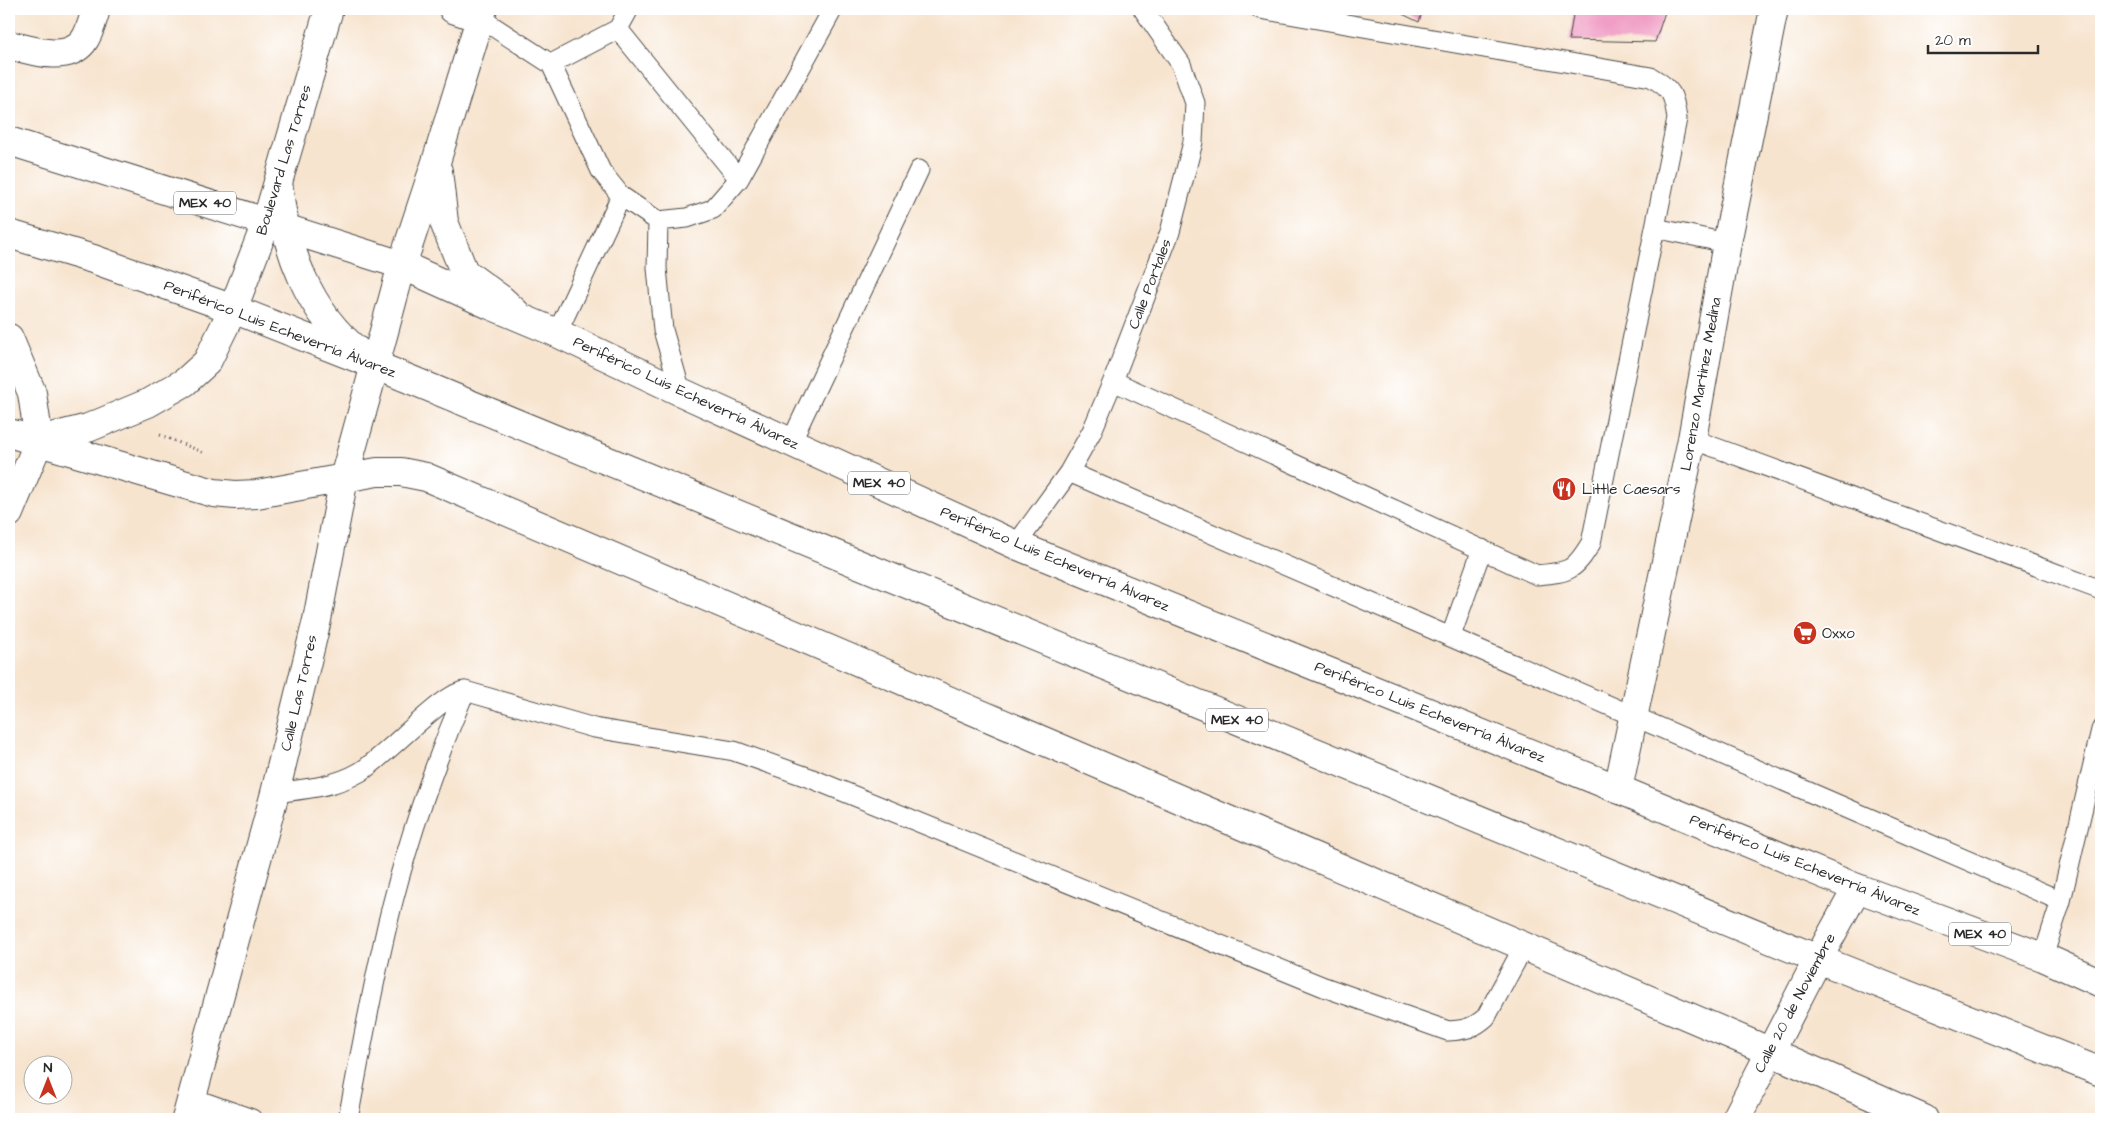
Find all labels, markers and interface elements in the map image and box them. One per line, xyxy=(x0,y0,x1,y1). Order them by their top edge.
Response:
scale bar xyxy=(1928,22,2038,54)
text: 20 m xyxy=(1935,30,1971,51)
street label: Boulevard Las Torres xyxy=(251,82,317,238)
road number: MEX 40 xyxy=(174,192,236,214)
street label: Calle Portales xyxy=(1123,235,1177,332)
street label: Periférico Luis Echeverría Álvarez xyxy=(161,275,400,383)
street label: Lorenzo Martinez Medina xyxy=(1675,295,1727,472)
street label: Periférico Luis Echeverría Álvarez xyxy=(570,331,803,455)
road number: MEX 40 xyxy=(848,472,910,494)
restaurant icon: Little Caesars xyxy=(1551,476,1577,502)
place label: Little Caesars xyxy=(1582,479,1681,500)
street label: Periférico Luis Echeverría Álvarez xyxy=(937,501,1173,617)
supermarket icon: Oxxo xyxy=(1792,620,1818,646)
place label: Oxxo xyxy=(1822,623,1855,644)
street label: Calle Las Torres xyxy=(275,632,323,753)
street label: Periférico Luis Echeverría Álvarez xyxy=(1312,656,1549,768)
road number: MEX 40 xyxy=(1206,708,1268,732)
street label: Periférico Luis Echeverría Álvarez xyxy=(1687,809,1924,921)
road number: MEX 40 xyxy=(1949,922,2011,946)
street label: Calle 20 de Noviembre xyxy=(1749,929,1841,1077)
north arrow xyxy=(22,1056,72,1106)
text: N xyxy=(44,1058,53,1078)

